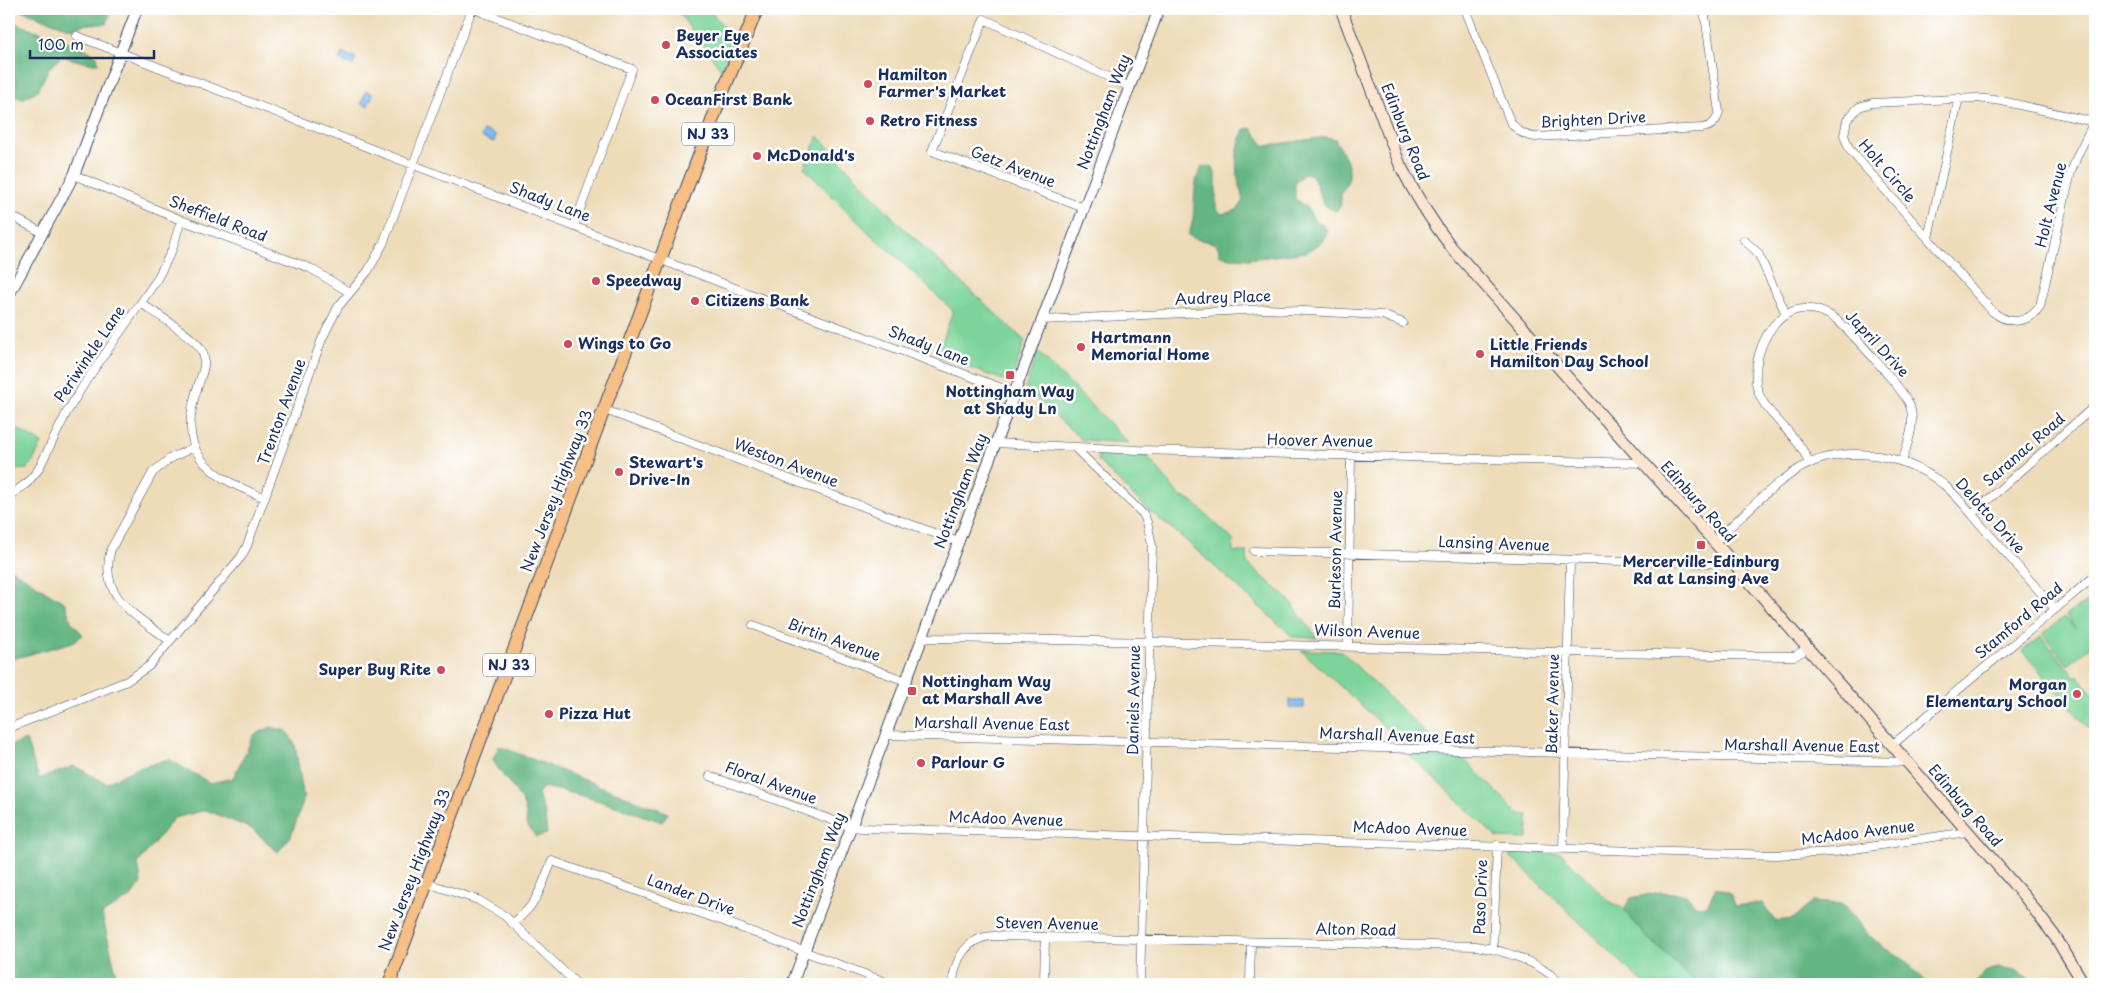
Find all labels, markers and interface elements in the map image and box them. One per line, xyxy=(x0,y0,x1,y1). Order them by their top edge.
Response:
place label: Beyer Eye Associates xyxy=(676,23,757,63)
scale bar xyxy=(30,28,154,60)
text: 100 m xyxy=(38,32,84,55)
marker: Beyer Eye Associates xyxy=(660,39,672,51)
street label: Nottingham Way xyxy=(1070,50,1135,173)
place label: Hamilton Farmer's Market xyxy=(878,62,1006,102)
marker: Hamilton Farmer's Market xyxy=(862,78,874,90)
street label: Edinburg Road xyxy=(1376,79,1436,184)
place label: OceanFirst Bank xyxy=(665,87,792,110)
marker: OceanFirst Bank xyxy=(649,94,661,106)
street label: Brighten Drive xyxy=(1539,104,1646,133)
place label: Retro Fitness xyxy=(880,108,977,131)
marker: Retro Fitness xyxy=(864,115,876,127)
road number: NJ 33 xyxy=(682,122,734,146)
street label: Holt Circle xyxy=(1854,133,1922,207)
street label: Getz Avenue xyxy=(968,139,1059,192)
place label: McDonald's xyxy=(767,143,855,166)
marker: McDonald's xyxy=(751,150,763,162)
street label: Holt Avenue xyxy=(2028,160,2071,250)
street label: Shady Lane xyxy=(506,175,595,227)
street label: Sheffield Road xyxy=(166,188,271,247)
place label: Speedway xyxy=(606,268,682,291)
marker: Speedway xyxy=(590,275,602,287)
street label: Audrey Place xyxy=(1174,283,1271,310)
place label: Citizens Bank xyxy=(705,288,809,311)
marker: Citizens Bank xyxy=(689,295,701,307)
street label: Periwinkle Lane xyxy=(48,300,130,406)
street label: Japril Drive xyxy=(1841,304,1915,382)
street label: Shady Lane xyxy=(885,319,974,371)
place label: Hartmann Memorial Home xyxy=(1091,325,1210,365)
place label: Wings to Go xyxy=(578,331,671,354)
place label: Little Friends Hamilton Day School xyxy=(1490,332,1649,372)
marker: Wings to Go xyxy=(562,338,574,350)
marker: Hartmann Memorial Home xyxy=(1075,341,1087,353)
marker: Little Friends Hamilton Day School xyxy=(1474,348,1486,360)
street label: Trenton Avenue xyxy=(251,355,311,468)
marker: Nottingham Way at Shady Ln xyxy=(1004,369,1016,381)
place label: Nottingham Way at Shady Ln xyxy=(946,379,1075,419)
street label: New Jersey Highway 33 xyxy=(514,406,597,575)
street label: Saranac Road xyxy=(1977,407,2069,491)
street label: Hoover Avenue xyxy=(1267,427,1373,452)
street label: Nottingham Way xyxy=(927,429,992,552)
street label: Weston Avenue xyxy=(731,431,842,492)
place label: Stewart's Drive-In xyxy=(629,450,703,490)
street label: Edinburg Road xyxy=(1656,455,1742,547)
marker: Stewart's Drive-In xyxy=(613,466,625,478)
street label: Delotto Drive xyxy=(1951,472,2031,558)
street label: Burleson Avenue xyxy=(1322,490,1347,610)
street label: Lansing Avenue xyxy=(1438,529,1550,556)
marker: Mercerville-Edinburg Rd at Lansing Ave xyxy=(1695,539,1707,551)
place label: Mercerville-Edinburg Rd at Lansing Ave xyxy=(1623,549,1779,589)
street label: Stamford Road xyxy=(1969,576,2067,664)
street label: Birtin Avenue xyxy=(785,611,884,666)
street label: Wilson Avenue xyxy=(1314,617,1420,644)
street label: Daniels Avenue xyxy=(1120,645,1145,755)
street label: Baker Avenue xyxy=(1539,653,1564,755)
road number: NJ 33 xyxy=(483,654,535,676)
place label: Super Buy Rite xyxy=(319,657,431,680)
marker: Super Buy Rite xyxy=(435,664,447,676)
place label: Nottingham Way at Marshall Ave xyxy=(922,669,1051,709)
place label: Morgan Elementary School xyxy=(1926,672,2067,712)
marker: Nottingham Way at Marshall Ave xyxy=(906,685,918,697)
marker: Morgan Elementary School xyxy=(2071,688,2083,700)
place label: Pizza Hut xyxy=(559,701,631,724)
marker: Pizza Hut xyxy=(543,708,555,720)
street label: Marshall Avenue East xyxy=(914,710,1070,735)
street label: Marshall Avenue East xyxy=(1319,720,1475,749)
street label: Marshall Avenue East xyxy=(1724,732,1880,757)
place label: Parlour G xyxy=(931,750,1005,773)
street label: Floral Avenue xyxy=(722,754,821,809)
marker: Parlour G xyxy=(915,757,927,769)
street label: Edinburg Road xyxy=(1924,759,2009,851)
street label: New Jersey Highway 33 xyxy=(372,785,455,954)
street label: McAdoo Avenue xyxy=(948,804,1064,831)
street label: Nottingham Way xyxy=(785,808,850,931)
street label: McAdoo Avenue xyxy=(1800,813,1916,850)
street label: McAdoo Avenue xyxy=(1352,814,1468,841)
street label: Paso Drive xyxy=(1467,859,1492,935)
street label: Lander Drive xyxy=(644,867,739,920)
street label: Steven Avenue xyxy=(995,910,1099,935)
street label: Alton Road xyxy=(1315,916,1397,941)

